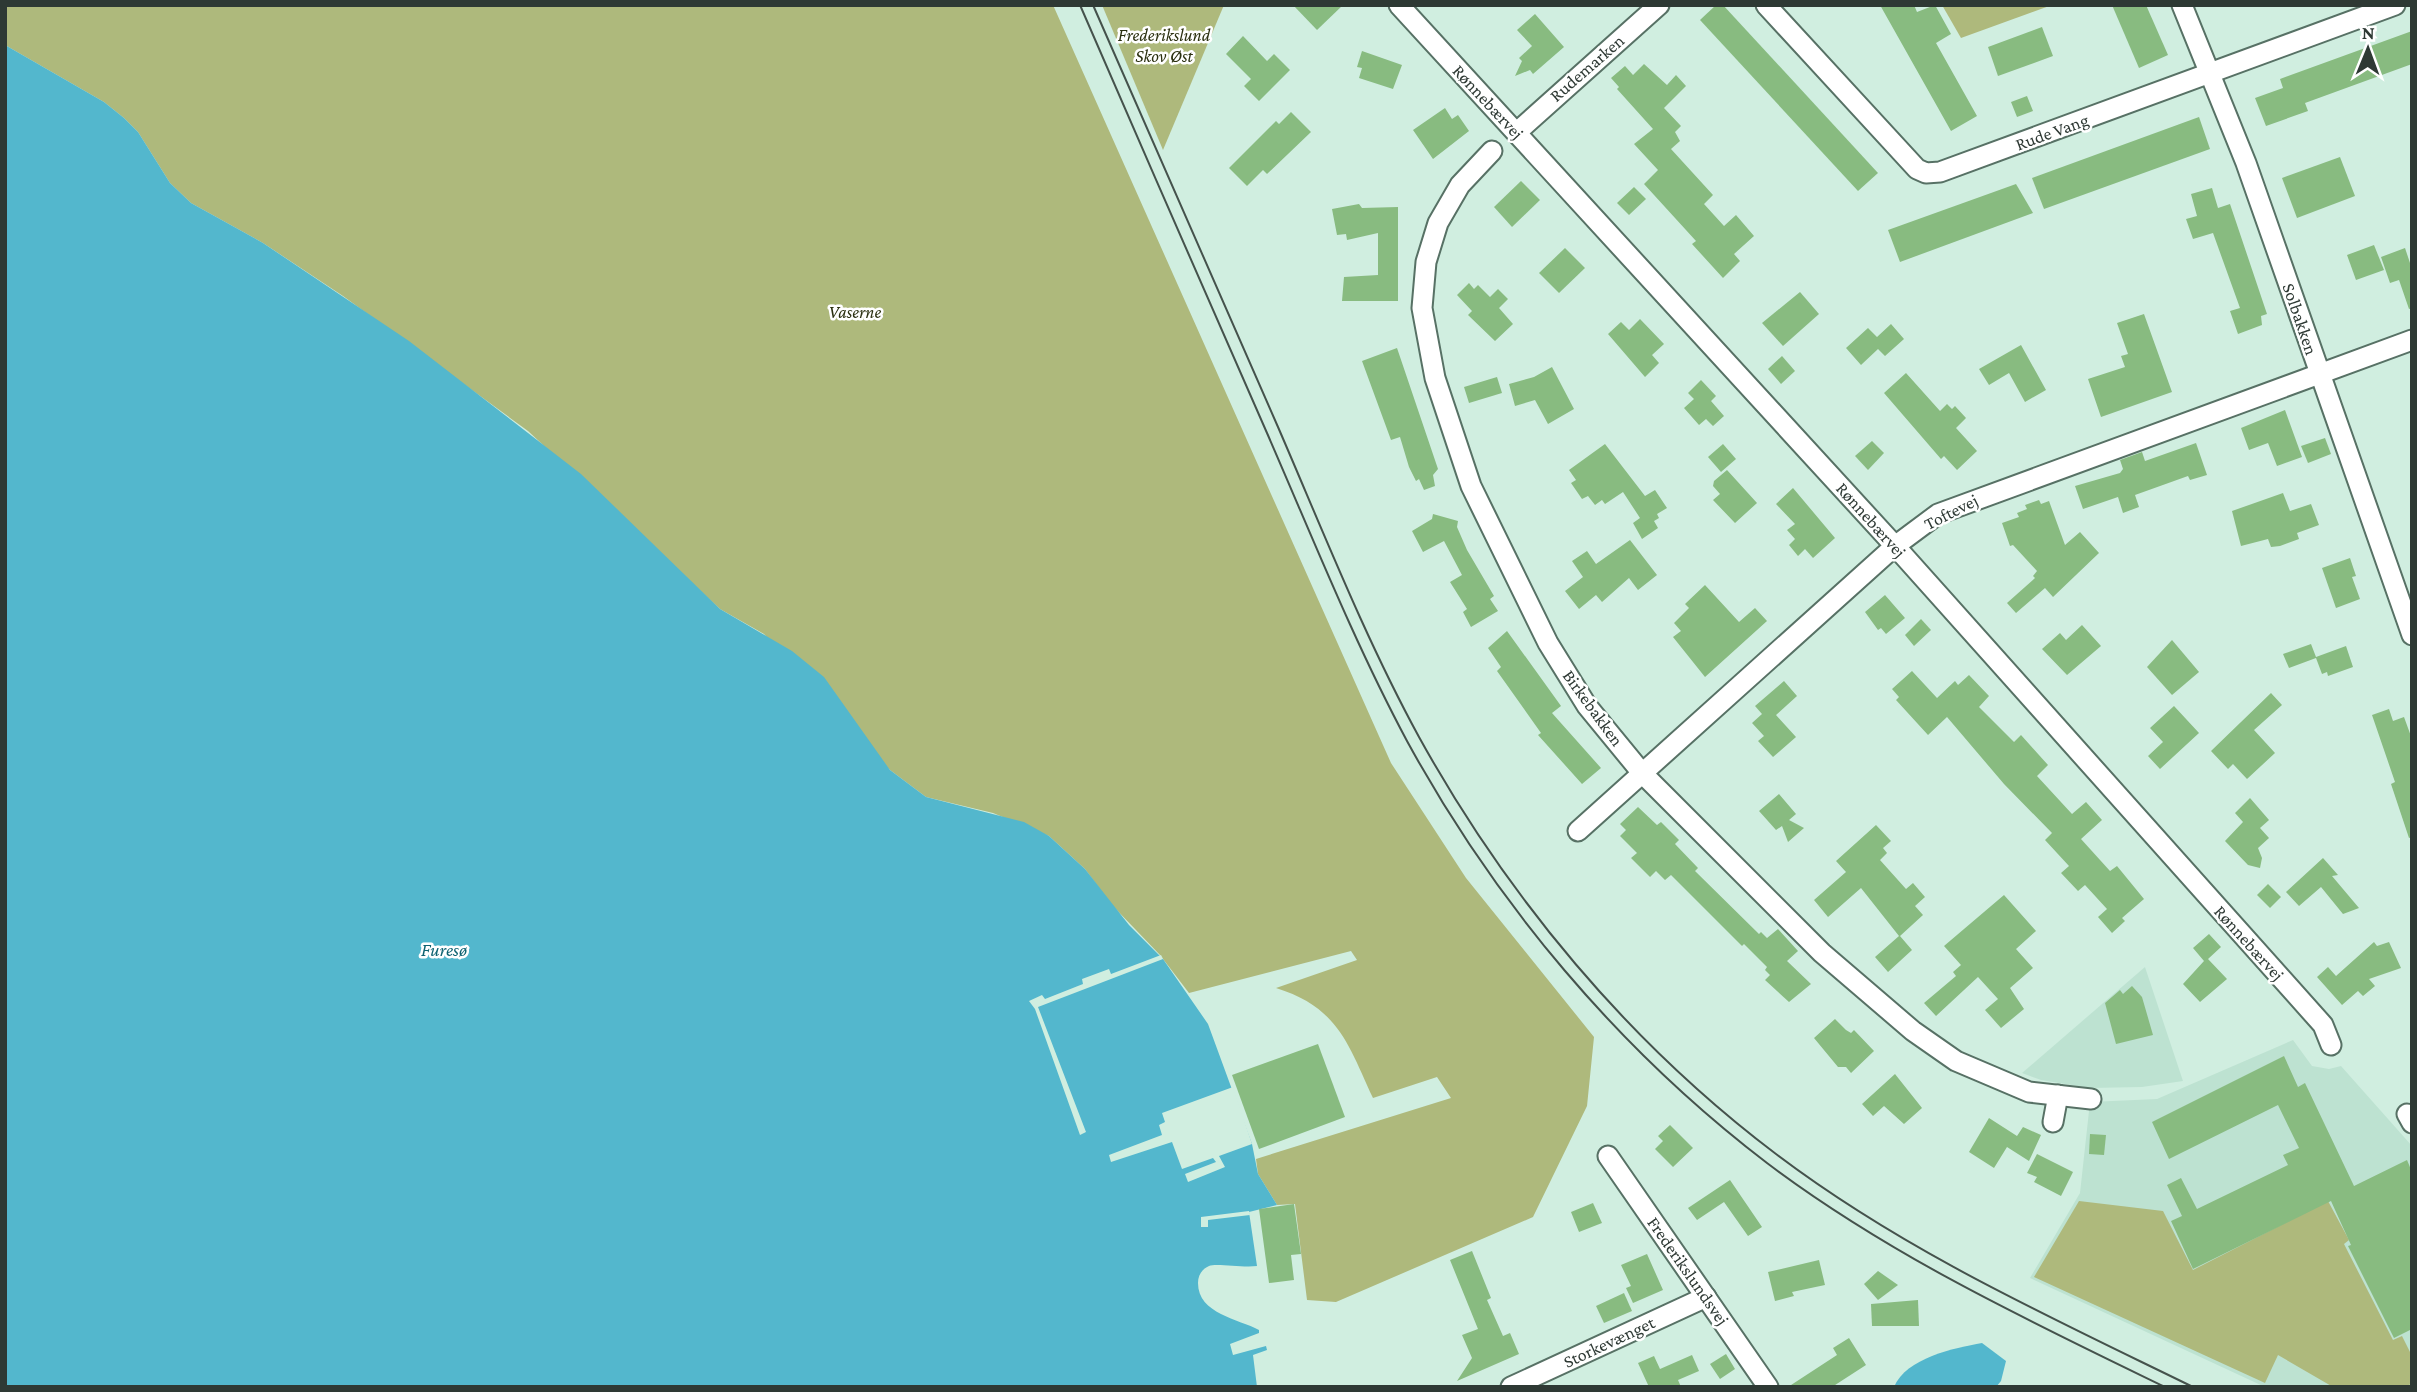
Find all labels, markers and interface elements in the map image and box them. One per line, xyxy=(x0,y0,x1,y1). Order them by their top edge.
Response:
north arrow xyxy=(2333,14,2403,84)
text: N xyxy=(2362,22,2375,43)
park label: Frederikslund Skov Øst xyxy=(1118,25,1211,66)
street label: Rudemarken xyxy=(1546,30,1628,106)
street label: Rønnebærvej xyxy=(1448,61,1527,144)
street label: Rude Vang xyxy=(2013,109,2092,154)
street label: Solbakken xyxy=(2278,281,2322,358)
park label: Vaserne xyxy=(829,302,881,322)
street label: Rønnebærvej xyxy=(1831,478,1910,562)
street label: Toftevej xyxy=(1921,490,1982,535)
street label: Birkebakken xyxy=(1559,666,1628,750)
street label: Rønnebærvej xyxy=(2209,901,2288,985)
water label: Furesø xyxy=(421,939,468,960)
street label: Frederikslundsvej xyxy=(1642,1213,1733,1330)
street label: Storkevænget xyxy=(1560,1312,1659,1372)

